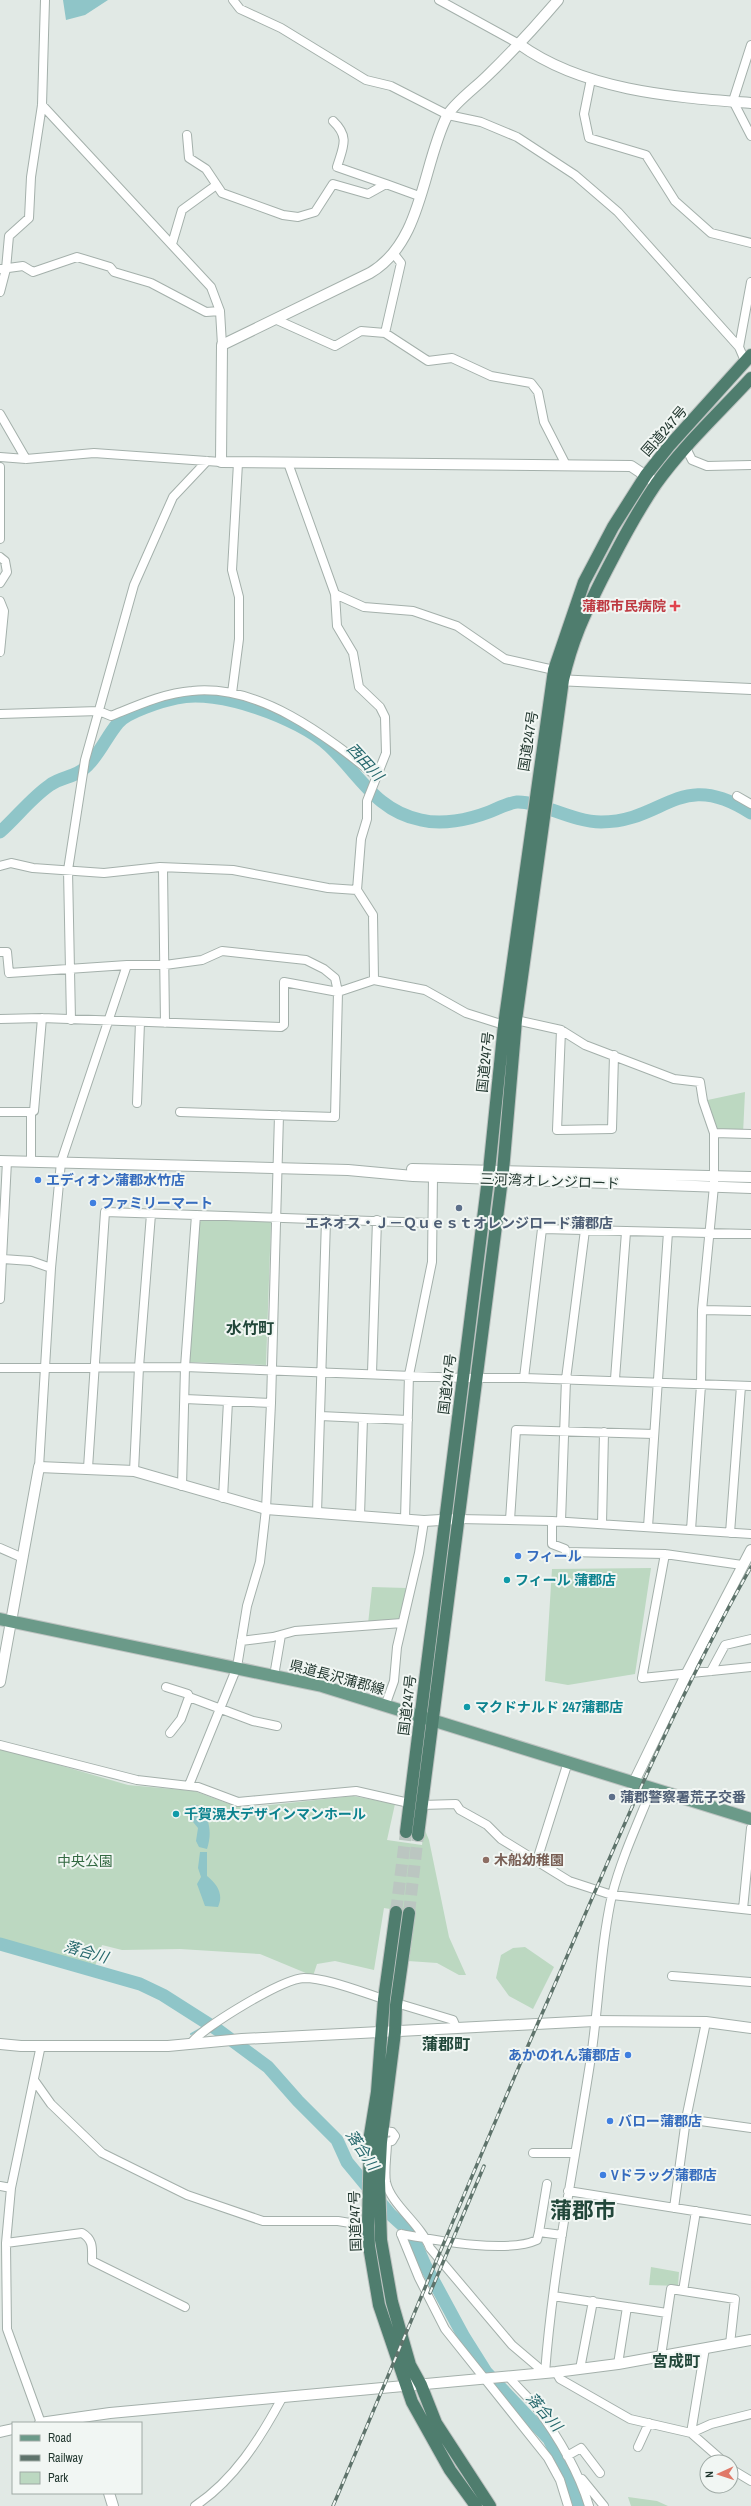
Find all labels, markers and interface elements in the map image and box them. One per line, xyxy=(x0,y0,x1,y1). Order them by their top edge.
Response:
street label: 国道247号 xyxy=(637,402,691,460)
place label: 蒲郡市民病院 xyxy=(582,597,666,615)
marker: 蒲郡市民病院 xyxy=(669,600,681,612)
street label: 国道247号 xyxy=(514,709,542,773)
water label: 西田川 xyxy=(342,738,390,787)
street label: 国道247号 xyxy=(473,1031,497,1093)
street label: 三河湾オレンジロード xyxy=(480,1170,620,1192)
place label: エディオン蒲郡水竹店 xyxy=(46,1171,185,1189)
marker: エディオン蒲郡水竹店 xyxy=(33,1175,43,1185)
place label: ファミリーマート xyxy=(101,1194,213,1212)
marker: ファミリーマート xyxy=(88,1198,98,1208)
marker: エネオス・Ｊ－Ｑｕｅｓｔオレンジロード蒲郡店 xyxy=(454,1203,464,1213)
place label: エネオス・Ｊ－Ｑｕｅｓｔオレンジロード蒲郡店 xyxy=(305,1214,613,1232)
district label: 水竹町 xyxy=(226,1317,274,1339)
street label: 国道247号 xyxy=(434,1353,460,1415)
place label: フィール xyxy=(526,1547,582,1565)
marker: フィール xyxy=(513,1551,523,1561)
place label: フィール 蒲郡店 xyxy=(515,1571,616,1589)
marker: フィール 蒲郡店 xyxy=(502,1575,512,1585)
street label: 県道長沢蒲郡線 xyxy=(287,1656,387,1698)
street label: 国道247号 xyxy=(394,1674,420,1736)
place label: マクドナルド 247蒲郡店 xyxy=(475,1698,623,1716)
marker: マクドナルド 247蒲郡店 xyxy=(462,1702,472,1712)
place label: 蒲郡警察署荒子交番 xyxy=(620,1788,746,1806)
marker: 蒲郡警察署荒子交番 xyxy=(607,1792,617,1802)
place label: 千賀滉大デザインマンホール xyxy=(184,1805,366,1823)
marker: 千賀滉大デザインマンホール xyxy=(171,1809,181,1819)
place label: 木船幼稚園 xyxy=(494,1851,564,1869)
park label: 中央公園 xyxy=(57,1852,113,1870)
marker: 木船幼稚園 xyxy=(481,1855,491,1865)
water label: 落合川 xyxy=(62,1935,113,1968)
district label: 蒲郡町 xyxy=(422,2033,470,2055)
place label: あかのれん蒲郡店 xyxy=(508,2046,620,2064)
marker: あかのれん蒲郡店 xyxy=(623,2050,633,2060)
place label: バロー蒲郡店 xyxy=(618,2112,702,2130)
marker: バロー蒲郡店 xyxy=(605,2116,615,2126)
water label: 落合川 xyxy=(341,2125,385,2176)
place label: Vドラッグ蒲郡店 xyxy=(611,2166,717,2184)
marker: Vドラッグ蒲郡店 xyxy=(598,2170,608,2180)
street label: 国道247号 xyxy=(345,2190,365,2252)
district label: 蒲郡市 xyxy=(550,2195,616,2225)
district label: 宮成町 xyxy=(652,2350,700,2372)
water label: 落合川 xyxy=(522,2388,568,2437)
legend xyxy=(12,2422,142,2494)
text: Road xyxy=(48,2430,72,2446)
text: Railway xyxy=(48,2450,83,2466)
north arrow xyxy=(699,2454,739,2494)
text: Park xyxy=(48,2470,68,2486)
text: N xyxy=(702,2471,716,2478)

